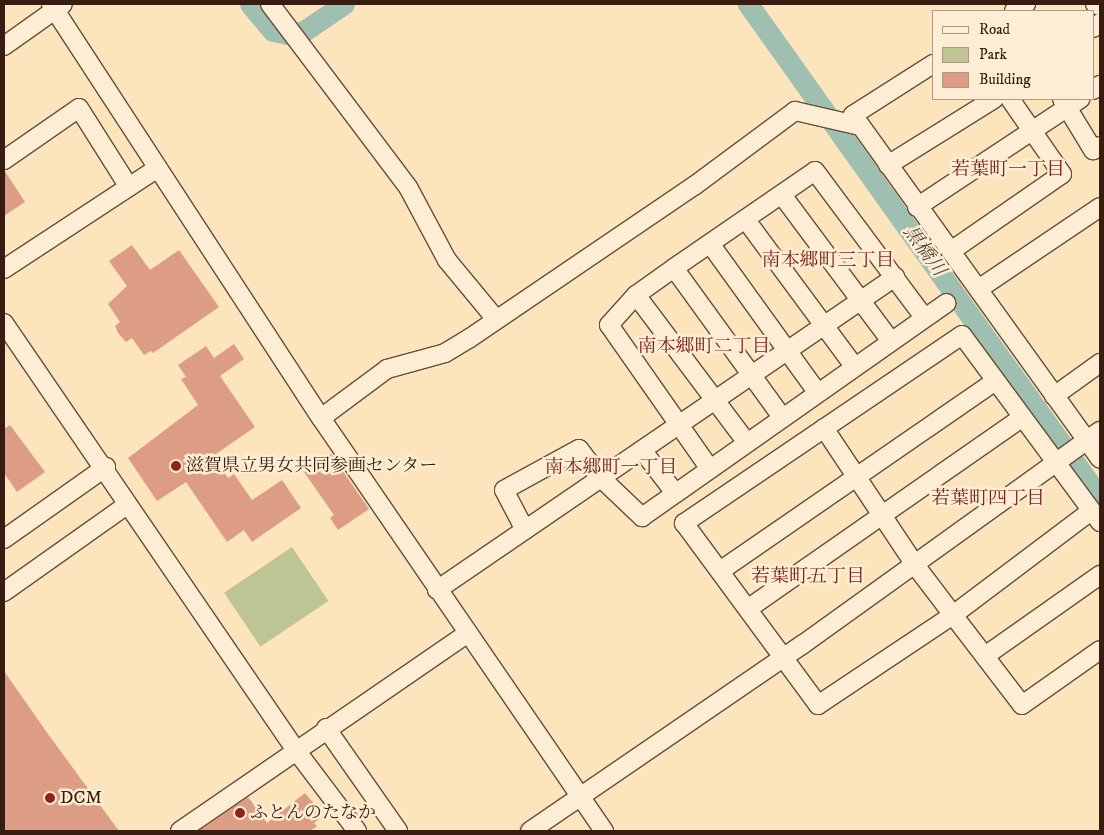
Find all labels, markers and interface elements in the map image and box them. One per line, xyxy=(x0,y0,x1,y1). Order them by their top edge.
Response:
legend xyxy=(932,10,1094,100)
text: Road xyxy=(979,20,1010,39)
text: Park xyxy=(979,45,1007,64)
text: Building xyxy=(979,70,1031,89)
district label: 若葉町一丁目 xyxy=(951,159,1065,181)
water label: 黒橋川 xyxy=(898,221,950,281)
district label: 南本郷町三丁目 xyxy=(762,250,894,272)
district label: 南本郷町二丁目 xyxy=(638,336,770,358)
place label: 滋賀県立男女共同参画センター xyxy=(186,455,438,477)
district label: 南本郷町一丁目 xyxy=(545,457,677,479)
marker: 滋賀県立男女共同参画センター xyxy=(170,460,182,472)
district label: 若葉町四丁目 xyxy=(931,488,1045,510)
district label: 若葉町五丁目 xyxy=(751,566,865,588)
place label: DCM xyxy=(60,787,102,809)
marker: DCM xyxy=(44,792,56,804)
place label: ふとんのたなか xyxy=(250,802,376,824)
marker: ふとんのたなか xyxy=(234,807,246,819)

